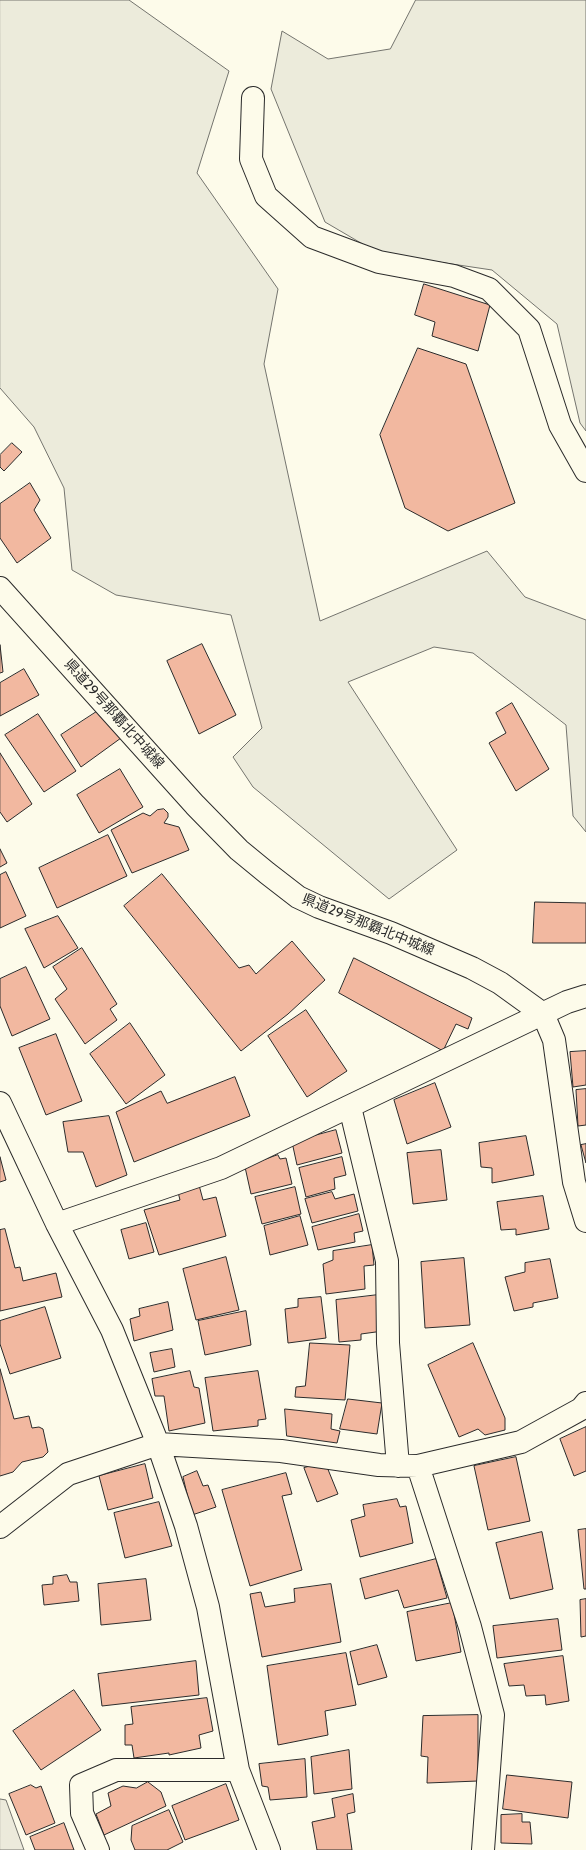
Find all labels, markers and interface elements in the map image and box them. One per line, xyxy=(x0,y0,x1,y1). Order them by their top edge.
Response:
street label: 県道29号那覇北中城線 xyxy=(60,656,168,772)
street label: 県道29号那覇北中城線 xyxy=(299,891,437,959)

